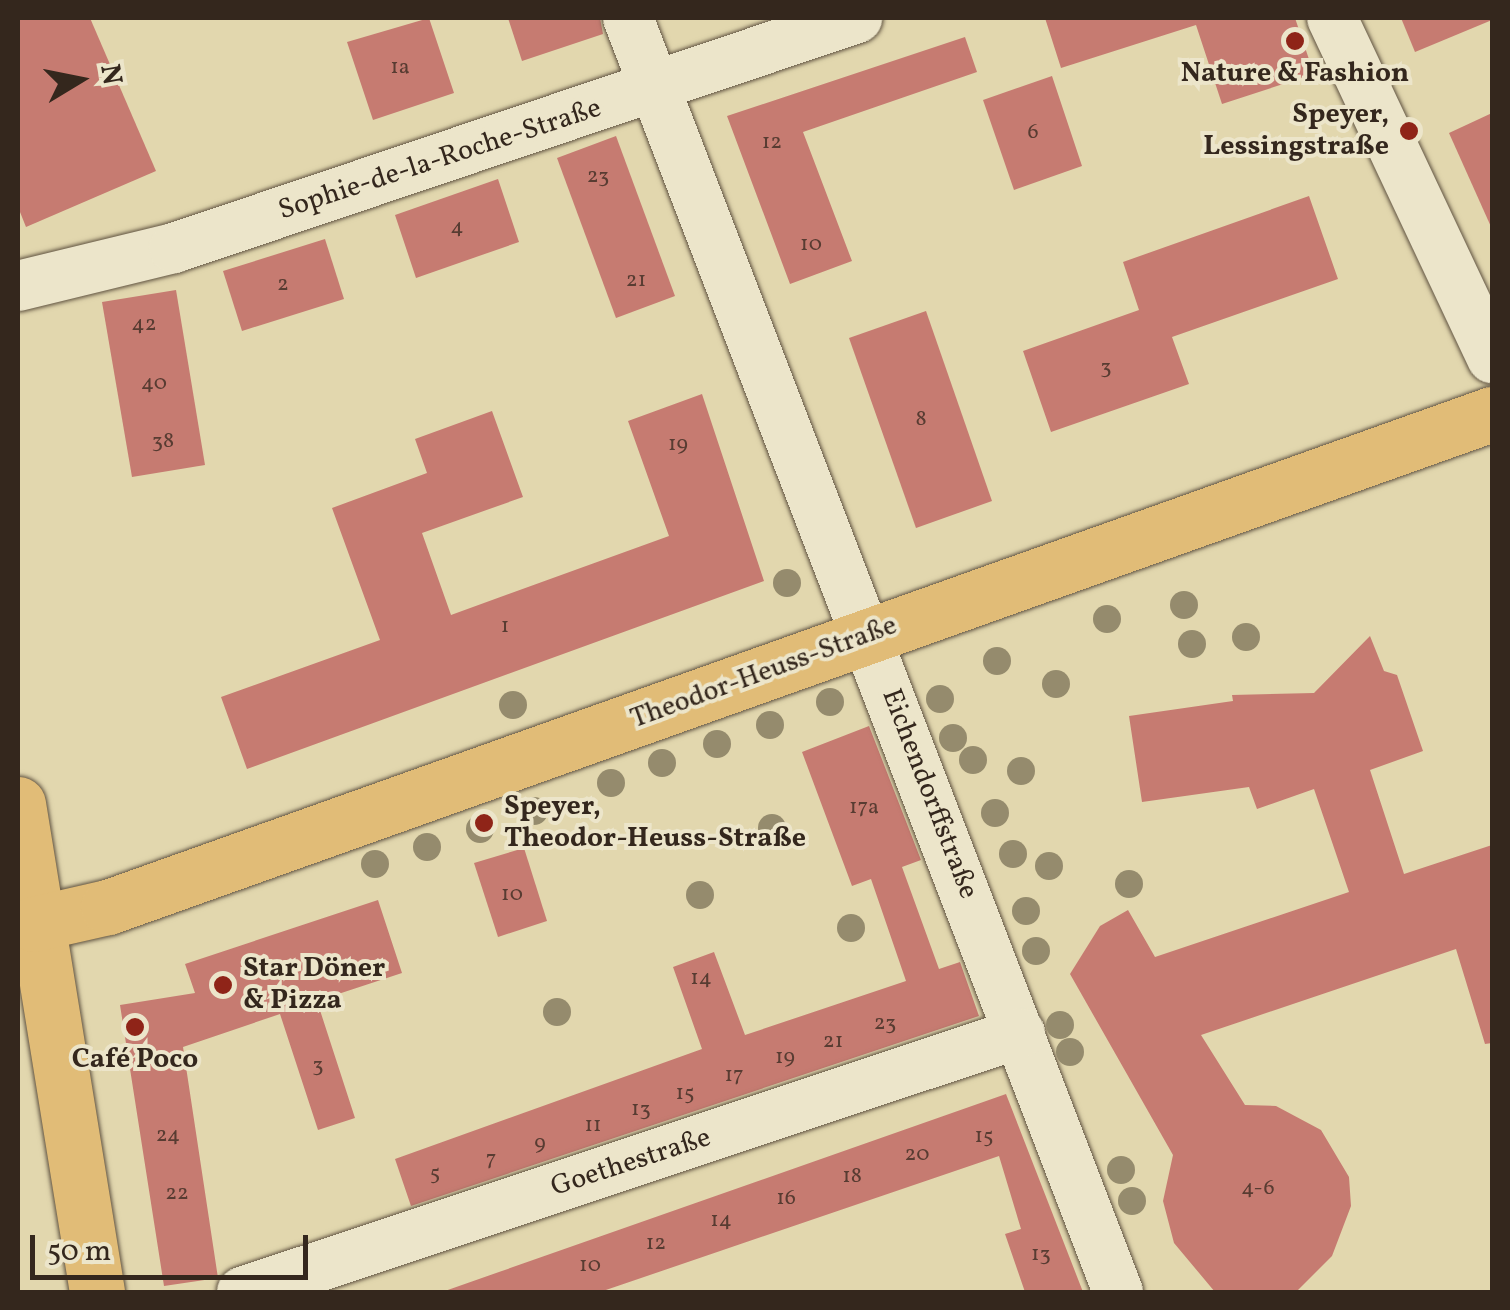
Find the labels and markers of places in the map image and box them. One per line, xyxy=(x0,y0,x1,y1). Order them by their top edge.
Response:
marker: Nature & Fashion xyxy=(1284,30,1306,52)
place label: Nature & Fashion xyxy=(1181,57,1409,91)
place label: Speyer, Lessingstraße xyxy=(1203,98,1389,164)
marker: Speyer, Lessingstraße xyxy=(1398,120,1420,142)
place label: Speyer, Theodor-Heuss-Straße xyxy=(504,790,806,856)
marker: Speyer, Theodor-Heuss-Straße xyxy=(473,812,495,834)
place label: Star Döner & Pizza xyxy=(243,952,385,1018)
marker: Star Döner & Pizza xyxy=(212,974,234,996)
marker: Café Poco xyxy=(124,1016,146,1038)
place label: Café Poco xyxy=(72,1043,198,1077)

